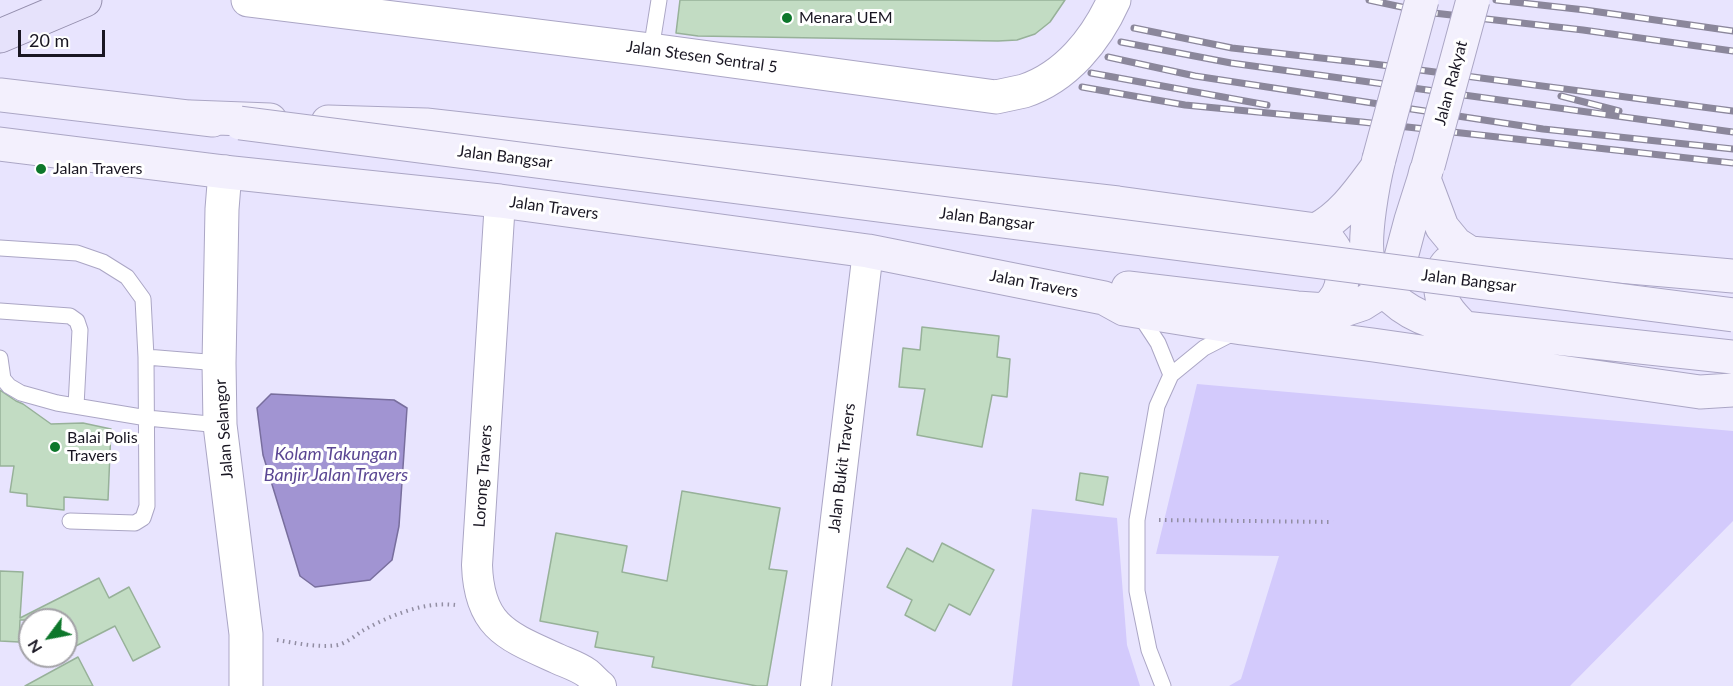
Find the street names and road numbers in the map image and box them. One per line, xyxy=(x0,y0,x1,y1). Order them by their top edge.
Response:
street label: Jalan Stesen Sentral 5 xyxy=(625,37,779,77)
street label: Jalan Rakyat xyxy=(1430,39,1472,127)
street label: Jalan Bangsar xyxy=(457,142,553,172)
street label: Jalan Travers xyxy=(508,192,600,224)
street label: Jalan Bangsar xyxy=(939,204,1035,234)
street label: Jalan Travers xyxy=(988,266,1080,302)
street label: Jalan Bangsar xyxy=(1421,266,1517,296)
street label: Jalan Selangor xyxy=(211,378,237,480)
street label: Jalan Bukit Travers xyxy=(825,402,859,534)
street label: Lorong Travers xyxy=(470,424,496,528)

